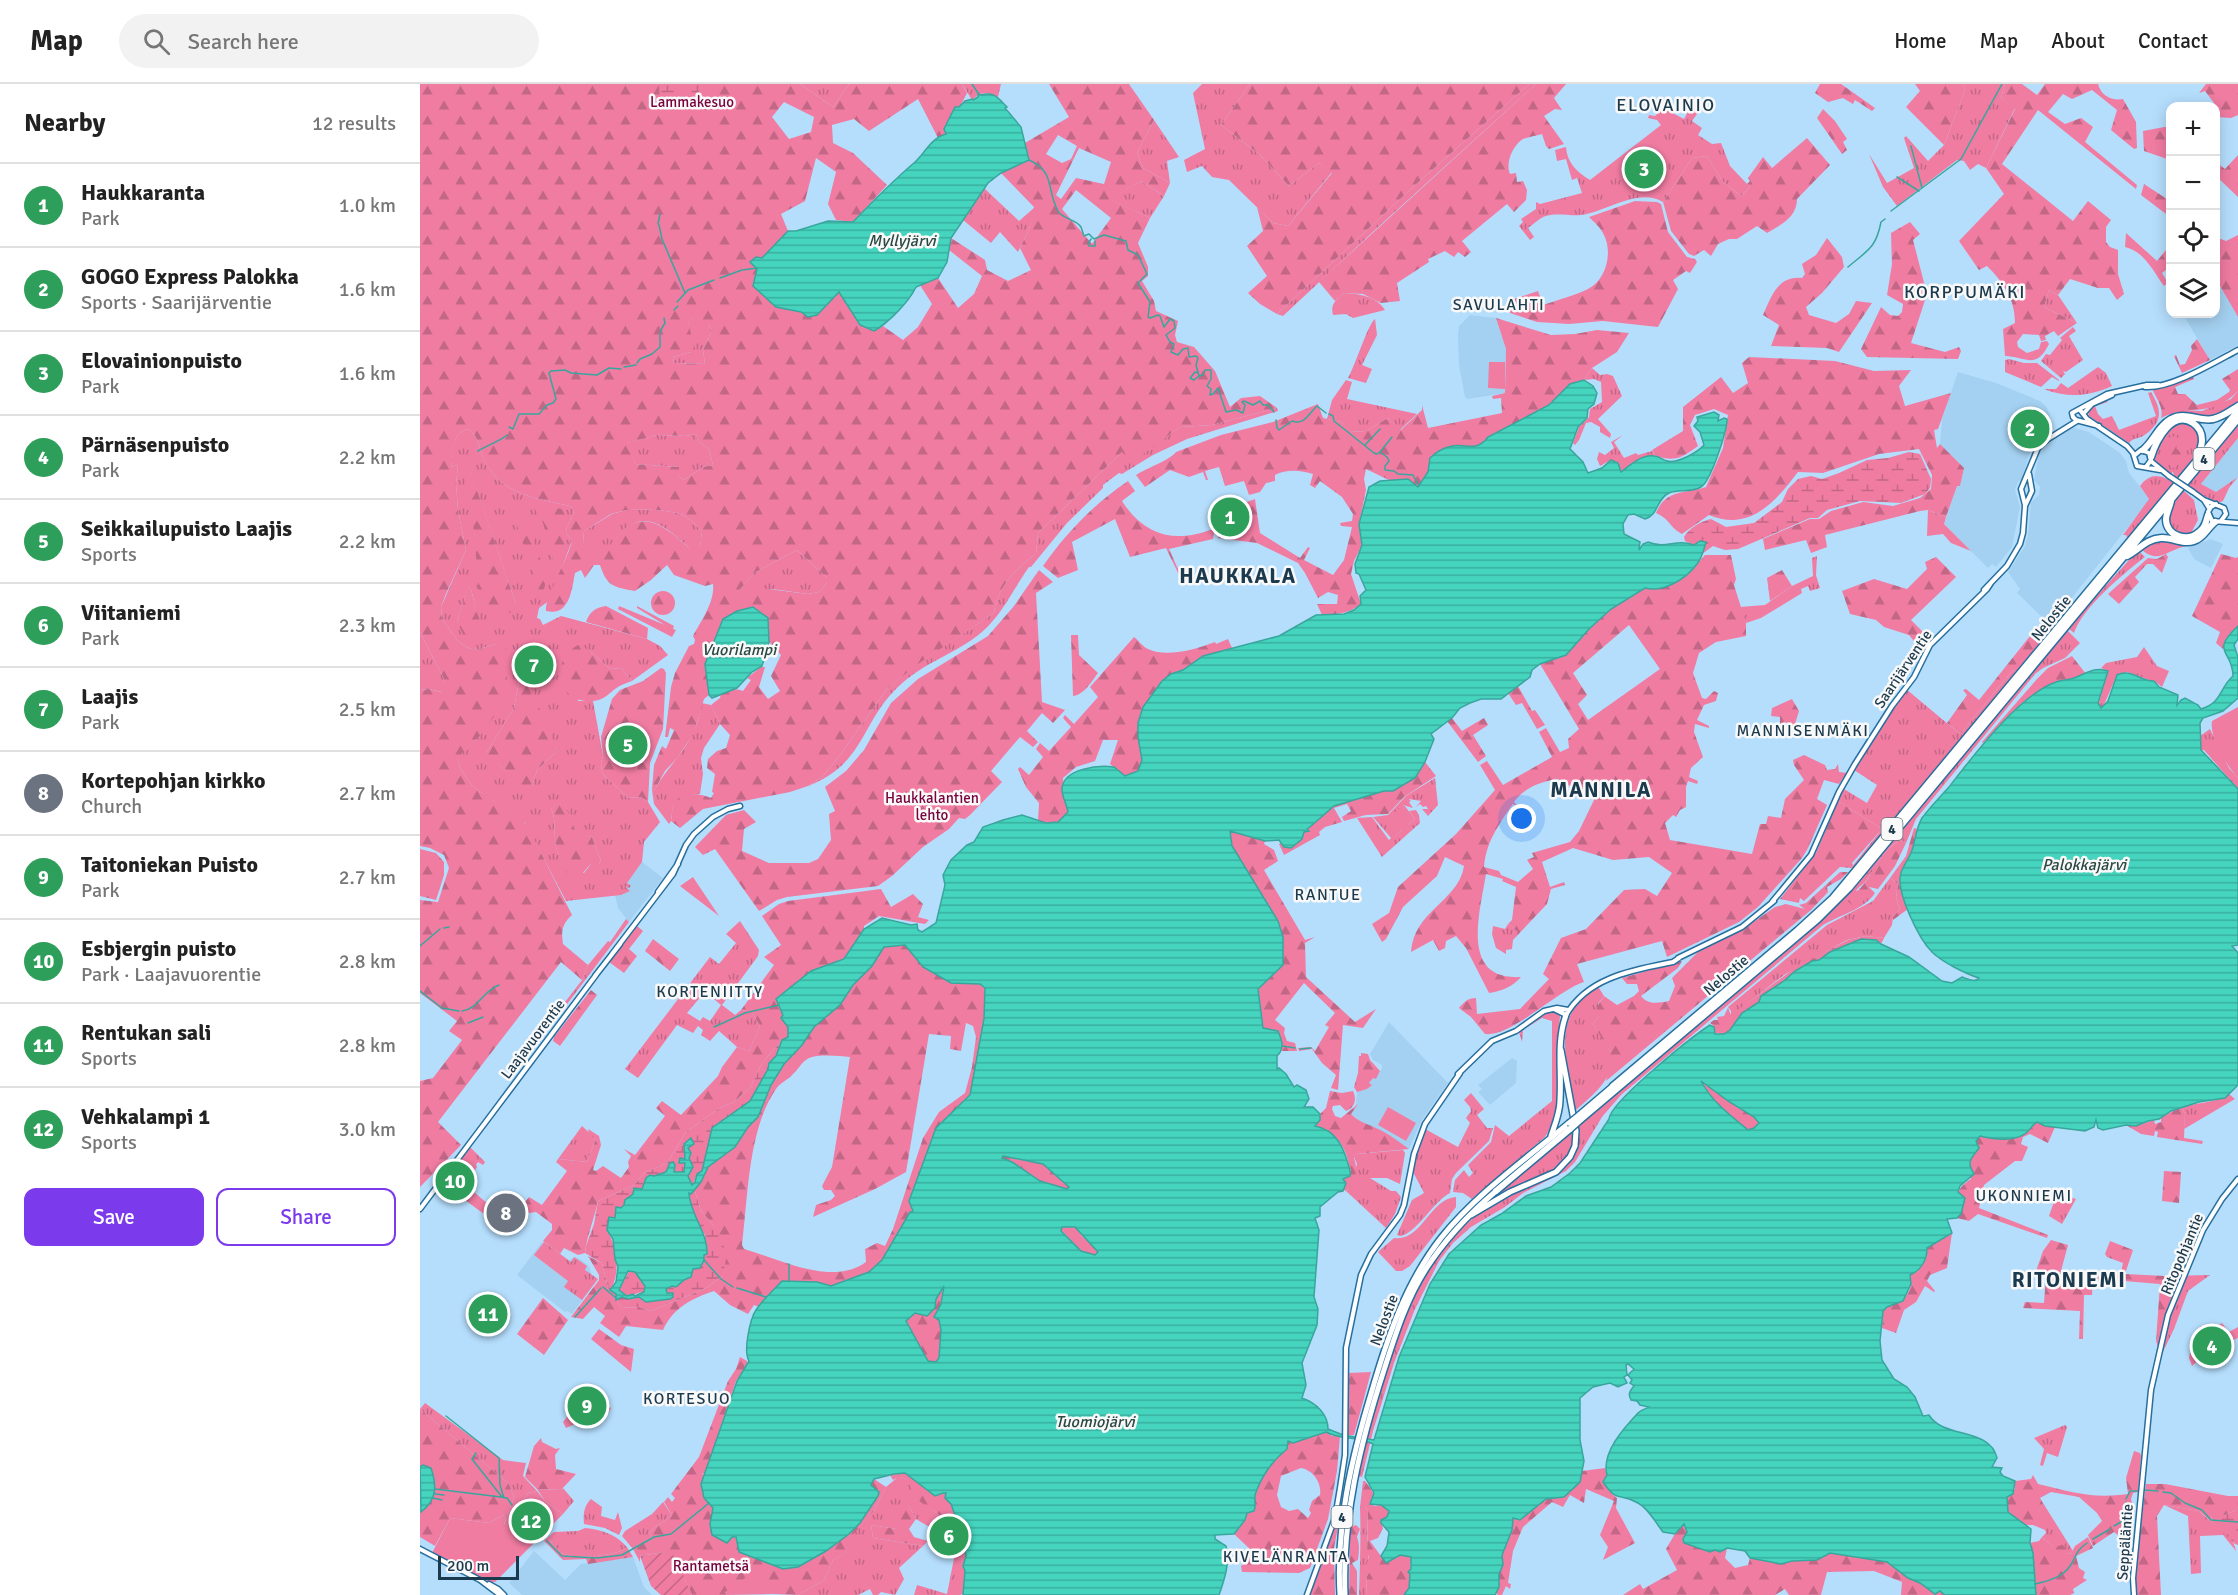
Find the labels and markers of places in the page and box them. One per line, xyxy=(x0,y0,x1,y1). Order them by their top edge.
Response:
pin: 3 xyxy=(1624,146,1664,191)
pin: 2 xyxy=(2010,406,2050,452)
pin: 1 xyxy=(1210,494,1250,540)
pin: 7 xyxy=(514,642,554,688)
pin: 5 xyxy=(608,722,648,768)
pin: 10 xyxy=(435,1158,474,1204)
pin: 8 xyxy=(486,1190,526,1236)
pin: 11 xyxy=(468,1292,508,1336)
pin: 4 xyxy=(2192,1324,2232,1368)
pin: 9 xyxy=(568,1384,606,1428)
pin: 12 xyxy=(512,1498,550,1544)
pin: 6 xyxy=(930,1514,968,1558)

